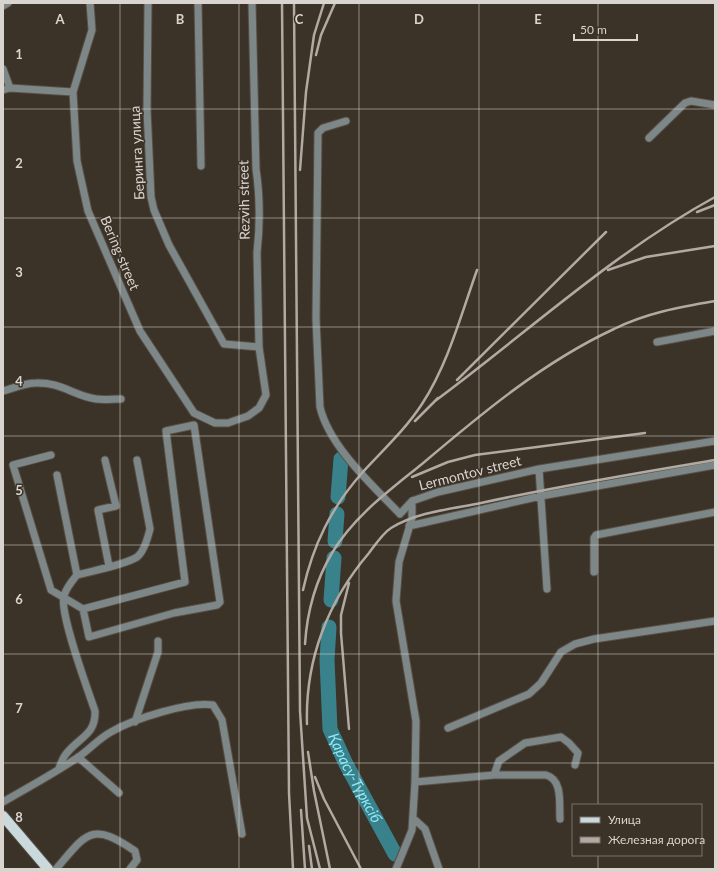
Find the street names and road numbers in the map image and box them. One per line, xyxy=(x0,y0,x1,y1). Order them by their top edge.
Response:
street label: Беринга улица xyxy=(126,105,147,201)
street label: Rezvih street xyxy=(234,160,253,240)
street label: Bering street xyxy=(97,213,144,293)
street label: Lermontov street xyxy=(417,452,523,493)

